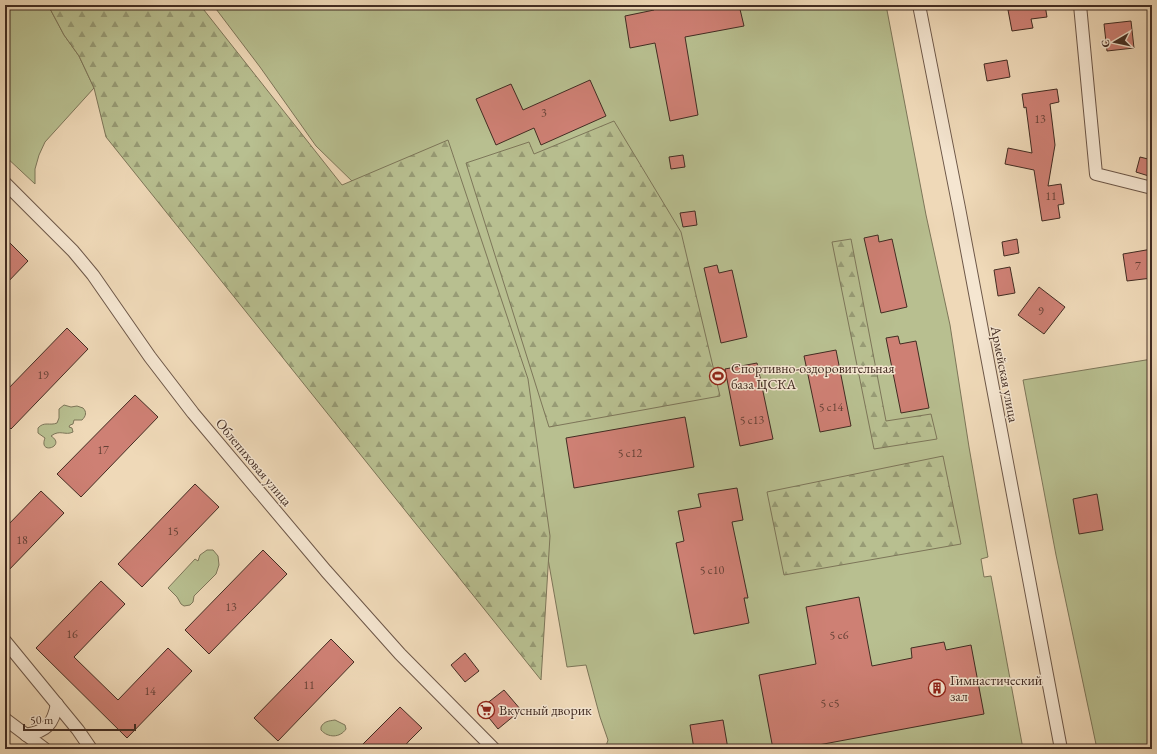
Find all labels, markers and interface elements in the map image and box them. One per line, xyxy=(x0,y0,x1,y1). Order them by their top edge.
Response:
north arrow xyxy=(1095,22,1135,62)
text: С xyxy=(1098,38,1113,49)
house number: 3 xyxy=(541,105,547,121)
house number: 13 xyxy=(1034,111,1046,127)
house number: 11 xyxy=(1045,188,1057,204)
house number: 7 xyxy=(1135,258,1141,274)
house number: 9 xyxy=(1038,303,1044,319)
street label: Армейская улица xyxy=(987,323,1023,424)
place label: Спортивно-оздоровительная база ЦСКА xyxy=(731,359,895,393)
sports icon: Спортивно-оздоровительная база ЦСКА xyxy=(708,366,728,386)
house number: 19 xyxy=(37,367,49,383)
house number: 5 с14 xyxy=(819,399,844,415)
house number: 5 с13 xyxy=(740,412,765,428)
street label: Облепиховая улица xyxy=(212,414,296,510)
house number: 17 xyxy=(97,442,109,458)
house number: 5 с12 xyxy=(618,445,643,461)
house number: 15 xyxy=(167,523,179,539)
house number: 18 xyxy=(16,532,28,548)
house number: 5 с10 xyxy=(700,562,725,578)
house number: 13 xyxy=(225,599,237,615)
house number: 16 xyxy=(66,626,78,642)
house number: 5 с6 xyxy=(830,627,849,643)
place label: Гимнастический зал xyxy=(950,671,1043,705)
house number: 11 xyxy=(303,677,315,693)
building icon: Гимнастический зал xyxy=(927,678,947,698)
house number: 14 xyxy=(144,683,156,699)
house number: 5 с5 xyxy=(821,695,840,711)
supermarket icon: Вкусный дворик xyxy=(476,700,496,720)
place label: Вкусный дворик xyxy=(499,701,592,719)
scale bar xyxy=(24,706,135,732)
text: 50 m xyxy=(30,712,54,728)

